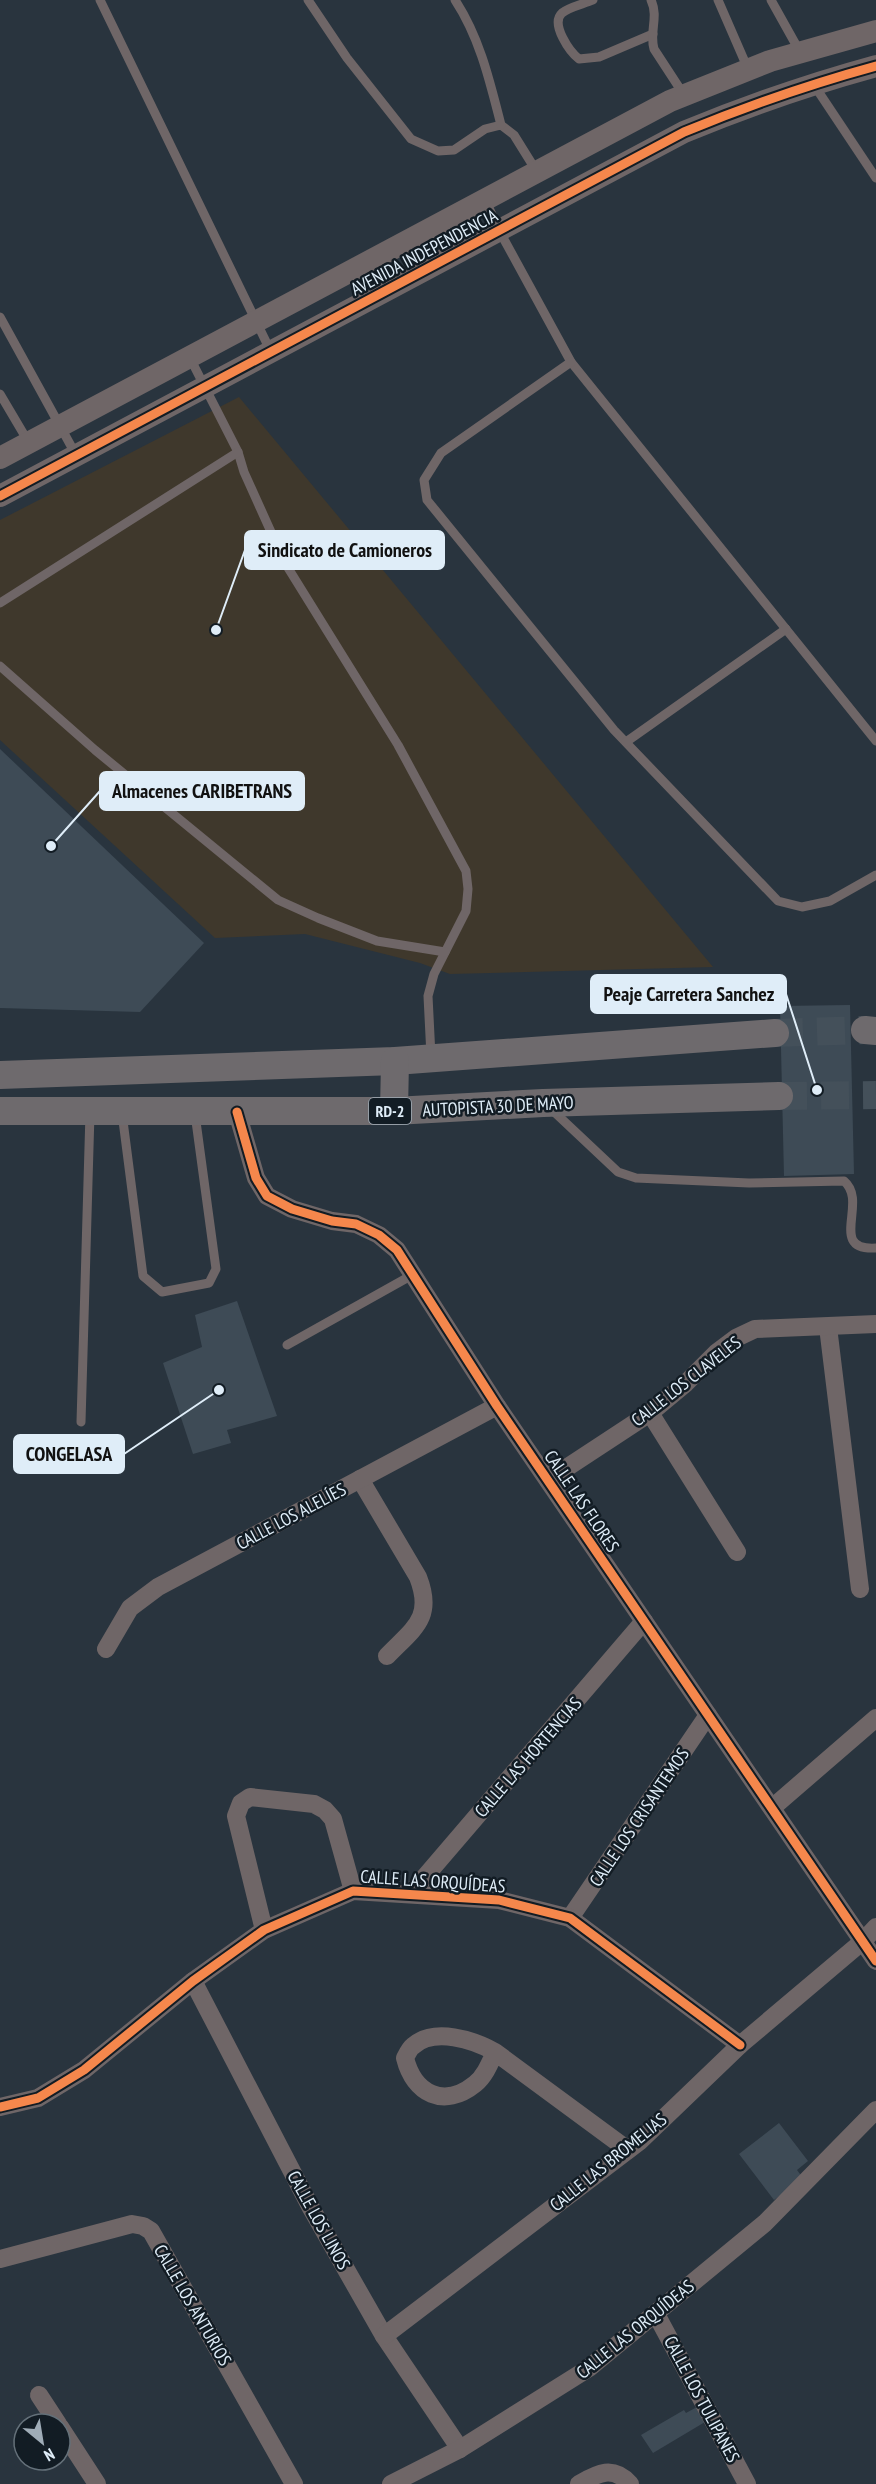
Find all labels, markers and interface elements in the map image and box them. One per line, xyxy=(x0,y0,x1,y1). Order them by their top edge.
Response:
street label: AVENIDA INDEPENDENCIA xyxy=(347,203,502,300)
callout: Sindicato de Camioneros xyxy=(245,531,444,569)
text: Sindicato de Camioneros xyxy=(258,537,432,563)
callout: Almacenes CARIBETRANS xyxy=(100,772,304,810)
text: Almacenes CARIBETRANS xyxy=(111,778,292,804)
callout: Peaje Carretera Sanchez xyxy=(591,975,786,1013)
text: Peaje Carretera Sanchez xyxy=(604,981,775,1007)
street label: AUTOPISTA 30 DE MAYO xyxy=(422,1091,574,1121)
road number: RD-2 xyxy=(369,1098,411,1124)
street label: CALLE LOS CLAVELES xyxy=(626,1331,746,1431)
callout: CONGELASA xyxy=(14,1435,124,1473)
text: CONGELASA xyxy=(26,1441,113,1467)
street label: CALLE LAS FLORES xyxy=(539,1446,625,1557)
street label: CALLE LOS ALELÍES xyxy=(232,1477,350,1555)
street label: CALLE LAS HORTENCIAS xyxy=(470,1692,587,1822)
street label: CALLE LOS CRISANTEMOS xyxy=(584,1743,694,1891)
street label: CALLE LAS ORQUÍDEAS xyxy=(360,1864,507,1898)
street label: CALLE LAS BROMELIAS xyxy=(545,2108,671,2216)
street label: CALLE LOS LINOS xyxy=(282,2167,356,2274)
street label: CALLE LOS ANTURIOS xyxy=(149,2240,237,2370)
street label: CALLE LAS ORQUÍDEAS xyxy=(571,2274,699,2384)
street label: CALLE LOS TULIPANES xyxy=(659,2332,745,2466)
north arrow xyxy=(12,2412,72,2472)
text: N xyxy=(41,2444,58,2466)

